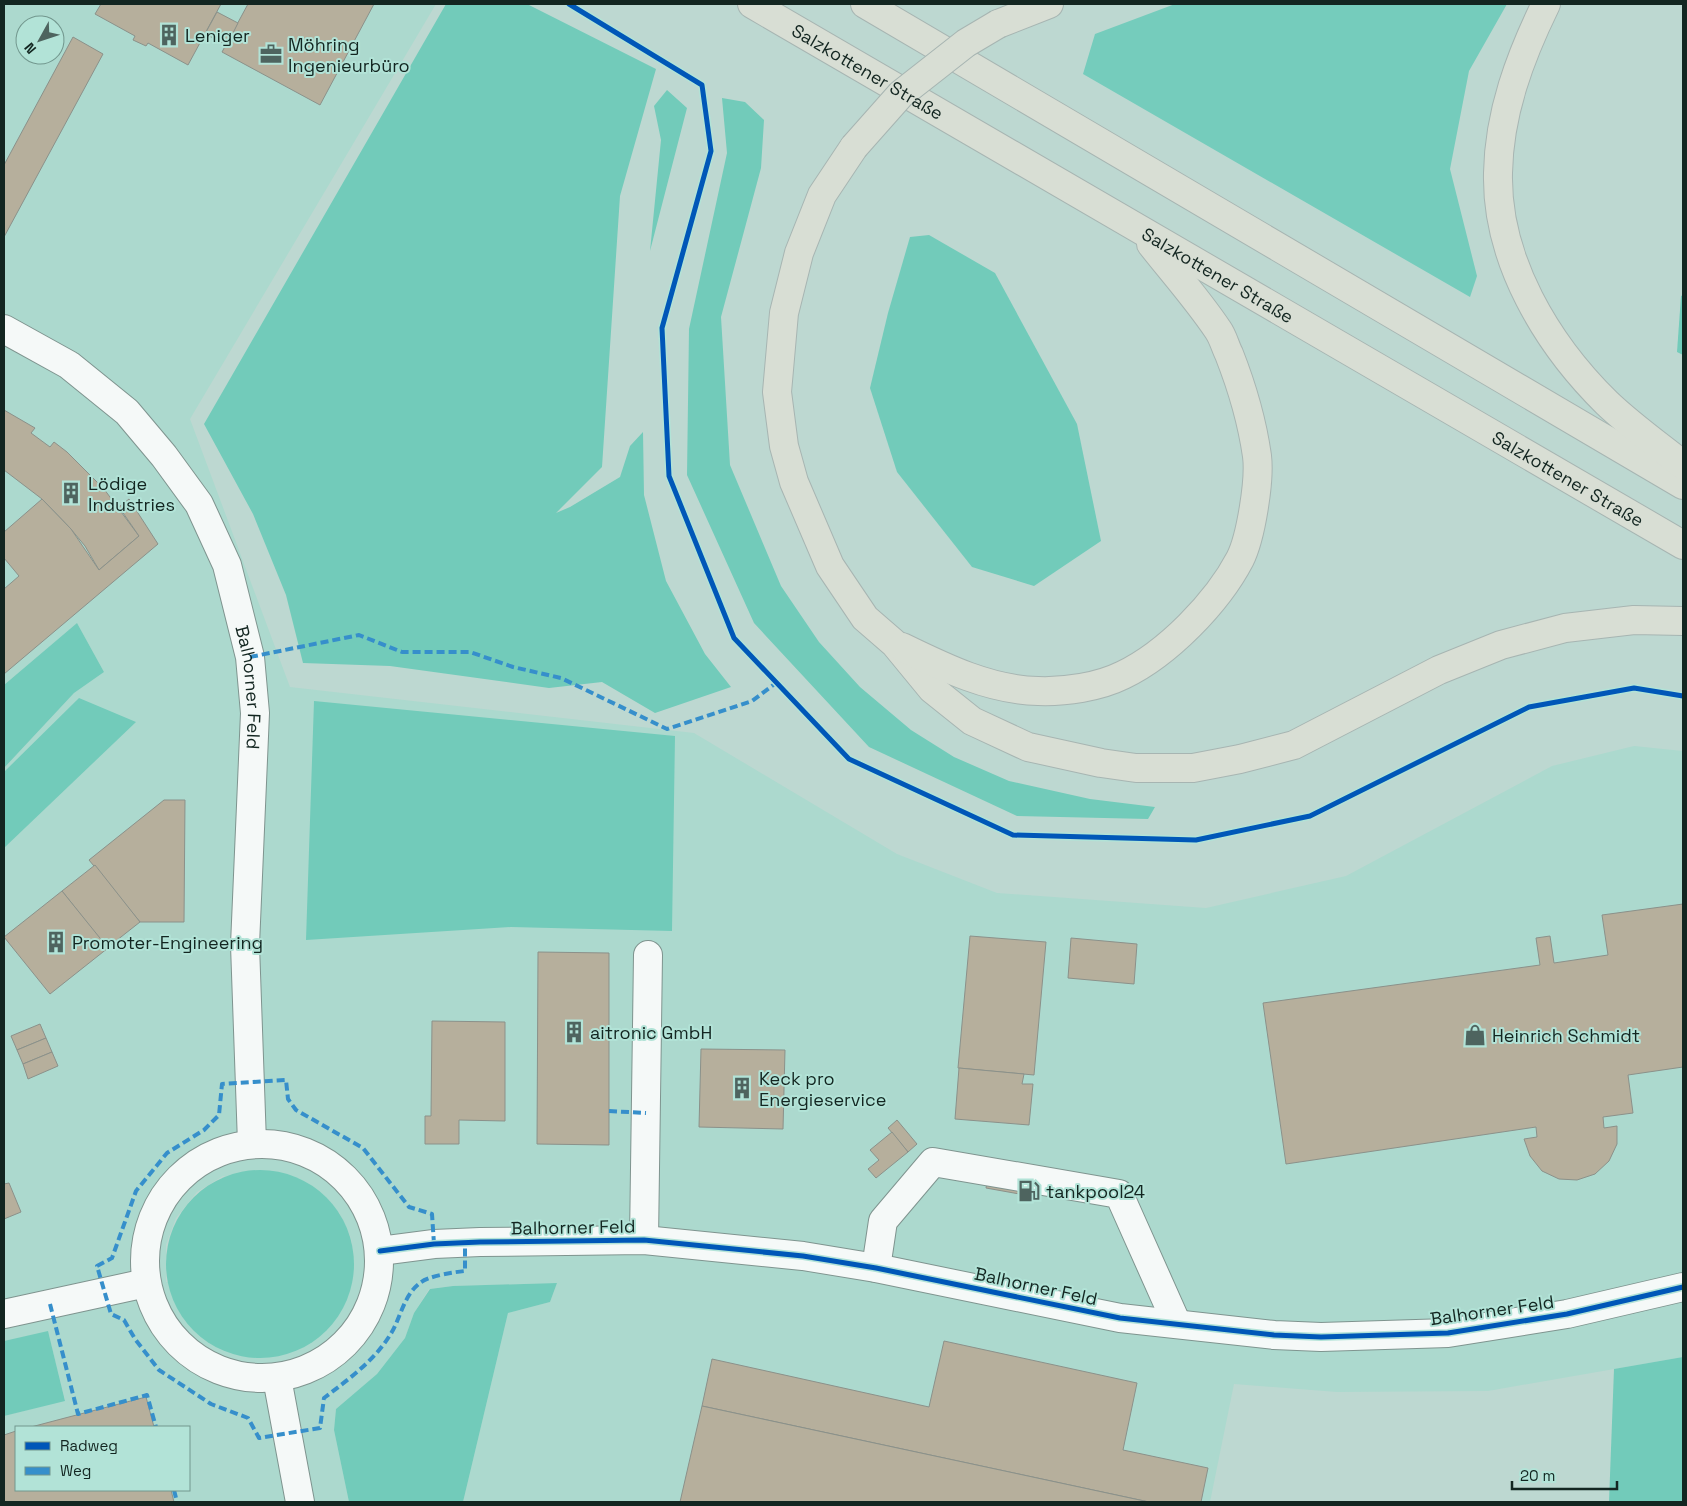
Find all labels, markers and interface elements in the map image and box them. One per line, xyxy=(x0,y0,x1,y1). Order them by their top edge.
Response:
north arrow xyxy=(15,15,65,65)
street label: Salzkottener Straße xyxy=(788,18,948,124)
building icon: Leniger xyxy=(156,22,182,48)
place label: Leniger xyxy=(185,24,250,47)
place label: Möhring Ingenieurbüro xyxy=(288,33,410,77)
text: N xyxy=(20,39,40,58)
office icon: Möhring Ingenieurbüro xyxy=(258,41,284,67)
street label: Salzkottener Straße xyxy=(1138,222,1298,328)
street label: Salzkottener Straße xyxy=(1488,425,1648,531)
place label: Lödige Industries xyxy=(88,472,175,516)
building icon: Lödige Industries xyxy=(58,480,84,506)
street label: Balhorner Feld xyxy=(231,623,266,750)
building icon: Promoter-Engineering xyxy=(43,929,69,955)
place label: Promoter-Engineering xyxy=(72,931,263,954)
building icon: aitronic GmbH xyxy=(561,1019,587,1045)
place label: aitronic GmbH xyxy=(590,1021,712,1044)
shop icon: Heinrich Schmidt xyxy=(1462,1022,1488,1048)
place label: Heinrich Schmidt xyxy=(1492,1024,1640,1047)
place label: Keck pro Energieservice xyxy=(759,1067,886,1111)
building icon: Keck pro Energieservice xyxy=(729,1075,755,1101)
fuel station icon: tankpool24 xyxy=(1016,1178,1042,1204)
place label: tankpool24 xyxy=(1046,1180,1145,1203)
street label: Balhorner Feld xyxy=(510,1214,636,1240)
street label: Balhorner Feld xyxy=(972,1262,1100,1310)
street label: Balhorner Feld xyxy=(1429,1290,1555,1330)
legend xyxy=(15,1426,190,1491)
text: Radweg xyxy=(60,1436,118,1455)
scale bar xyxy=(1512,1458,1617,1490)
text: Weg xyxy=(60,1461,91,1480)
text: 20 m xyxy=(1520,1466,1555,1485)

